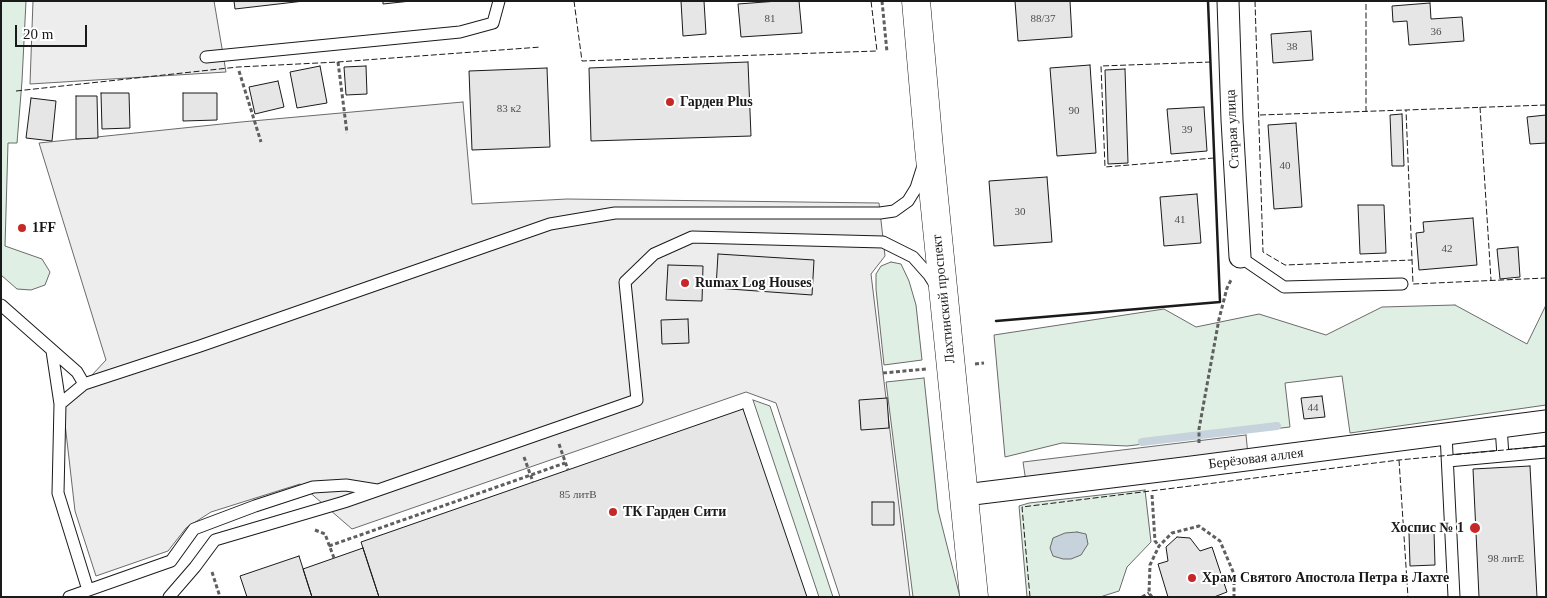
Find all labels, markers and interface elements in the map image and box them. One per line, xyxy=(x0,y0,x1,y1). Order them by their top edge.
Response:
house number: 81 xyxy=(764,12,776,26)
house number: 88/37 xyxy=(1030,12,1056,26)
scale bar xyxy=(18,15,90,47)
house number: 36 xyxy=(1430,25,1442,39)
text: 20 m xyxy=(23,26,53,42)
house number: 38 xyxy=(1286,40,1298,54)
street label: Старая улица xyxy=(1223,89,1243,169)
place label: Гарден Plus xyxy=(680,94,753,110)
marker: Гарден Plus xyxy=(664,96,676,108)
house number: 83 к2 xyxy=(497,102,521,116)
house number: 90 xyxy=(1068,104,1080,118)
house number: 39 xyxy=(1182,123,1192,137)
house number: 40 xyxy=(1280,159,1290,173)
house number: 30 xyxy=(1014,205,1026,219)
house number: 41 xyxy=(1174,213,1186,227)
place label: 1FF xyxy=(32,220,56,236)
marker: 1FF xyxy=(16,222,28,234)
street label: Лахтинский проспект xyxy=(929,234,959,364)
house number: 42 xyxy=(1441,242,1452,256)
place label: Rumax Log Houses xyxy=(695,275,812,291)
marker: Rumax Log Houses xyxy=(679,277,691,289)
house number: 44 xyxy=(1308,401,1319,415)
street label: Берёзовая аллея xyxy=(1208,445,1304,473)
house number: 85 литВ xyxy=(559,488,597,502)
place label: ТК Гарден Сити xyxy=(623,504,726,520)
marker: ТК Гарден Сити xyxy=(607,506,619,518)
place label: Хоспис № 1 xyxy=(1391,520,1464,536)
marker: Хоспис № 1 xyxy=(1468,521,1482,535)
house number: 98 литЕ xyxy=(1488,552,1524,566)
place label: Храм Святого Апостола Петра в Лахте xyxy=(1202,570,1449,586)
marker: Храм Святого Апостола Петра в Лахте xyxy=(1186,572,1198,584)

